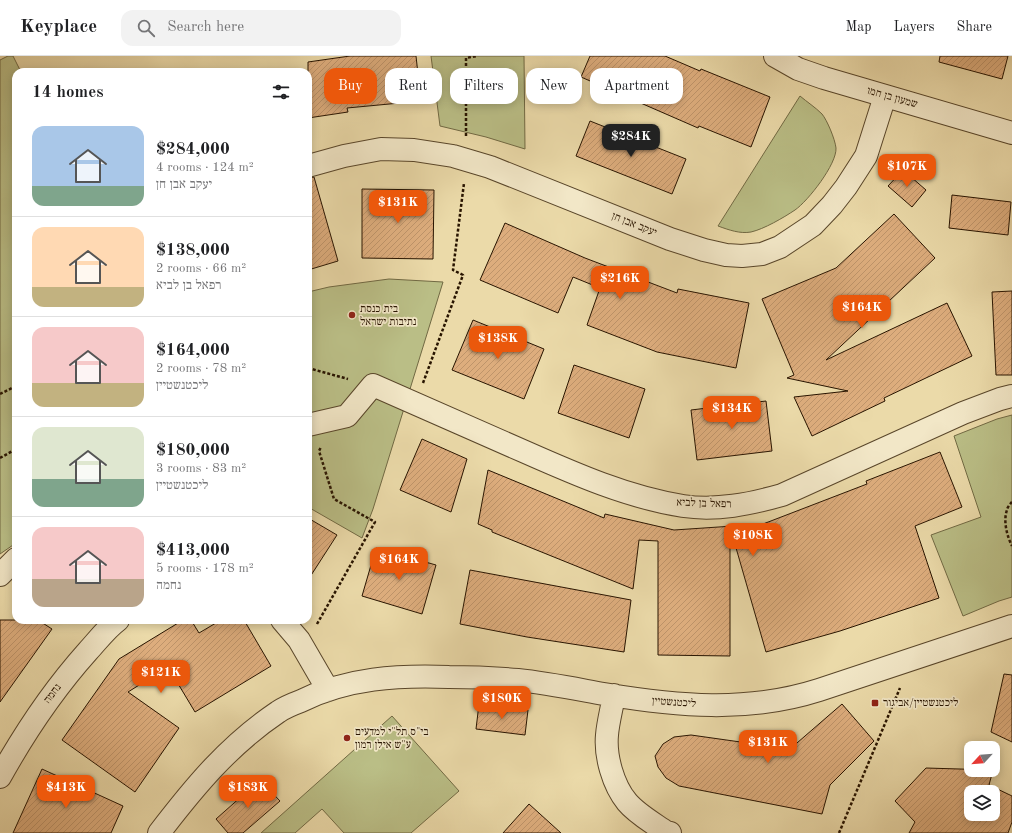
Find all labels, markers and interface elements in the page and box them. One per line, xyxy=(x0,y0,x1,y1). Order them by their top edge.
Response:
search box xyxy=(121,10,401,46)
icon: search xyxy=(135,17,157,39)
text: Keyplace xyxy=(20,18,97,37)
text: Search here xyxy=(167,20,244,35)
text: Map xyxy=(846,20,872,34)
text: Layers xyxy=(894,20,935,34)
text: Share xyxy=(957,20,992,34)
chip: Buy xyxy=(324,68,377,104)
chip: Rent xyxy=(385,68,442,104)
chip: Filters xyxy=(450,68,518,104)
chip: New xyxy=(526,68,582,104)
chip: Apartment xyxy=(590,68,683,104)
icon: filters xyxy=(270,81,292,103)
text: 14 homes xyxy=(32,84,104,101)
street label: שמעון בן חמו xyxy=(865,86,919,111)
pin: $284K xyxy=(603,124,659,158)
text: $284K xyxy=(611,130,651,143)
text: $284,000 xyxy=(156,141,230,158)
icon: home xyxy=(64,142,112,190)
pin: $107K xyxy=(879,154,935,188)
text: $107K xyxy=(887,160,927,173)
text: 4 rooms · 124 m² xyxy=(156,161,254,174)
text: יעקב אבן חן xyxy=(156,178,212,191)
pin: $131K xyxy=(370,190,426,224)
text: $131K xyxy=(378,196,418,209)
street label: יעקב אבן חן xyxy=(610,211,658,239)
text: $138,000 xyxy=(156,242,230,259)
icon: home xyxy=(64,243,112,291)
text: 2 rooms · 66 m² xyxy=(156,262,246,275)
pin: $216K xyxy=(592,266,648,300)
text: $216K xyxy=(600,272,640,285)
text: רפאל בן לביא xyxy=(156,279,222,292)
pin: $164K xyxy=(834,295,890,329)
text: $164K xyxy=(842,301,882,314)
place label: בית כנסת נתיבות ישראל xyxy=(360,304,417,328)
marker: בית כנסת נתיבות ישראל xyxy=(347,310,357,320)
pin: $138K xyxy=(470,326,526,360)
text: $138K xyxy=(478,332,518,345)
text: $164,000 xyxy=(156,342,230,359)
icon: home xyxy=(64,343,112,391)
text: 2 rooms · 78 m² xyxy=(156,362,246,375)
text: ליכטנשטיין xyxy=(156,379,208,392)
pin: $134K xyxy=(704,396,760,430)
text: $134K xyxy=(712,402,752,415)
text: $180,000 xyxy=(156,442,230,459)
icon: home xyxy=(64,443,112,491)
text: 3 rooms · 83 m² xyxy=(156,462,246,475)
text: ליכטנשטיין xyxy=(156,479,208,492)
street label: רפאל בן לביא xyxy=(676,497,732,510)
pin: $108K xyxy=(725,523,781,557)
text: $108K xyxy=(733,529,773,542)
text: $413,000 xyxy=(156,542,230,559)
icon: home xyxy=(64,543,112,591)
pin: $164K xyxy=(371,547,427,581)
text: $164K xyxy=(379,553,419,566)
text: 5 rooms · 178 m² xyxy=(156,562,254,575)
text: נחמה xyxy=(156,579,181,592)
pin: $121K xyxy=(133,660,189,694)
text: $121K xyxy=(141,666,181,679)
street label: נחמה xyxy=(42,682,64,706)
pin: $180K xyxy=(474,686,530,720)
text: $180K xyxy=(482,692,522,705)
street label: ליכטנשטיין xyxy=(652,695,697,710)
place label: ליכטנשטיין/אביגור xyxy=(883,697,958,709)
marker: ליכטנשטיין/אביגור xyxy=(870,698,880,708)
place label: בי"ס תל"י למדעים ע"ש אילן רמון xyxy=(355,726,429,751)
pin: $131K xyxy=(740,730,796,764)
marker: בי"ס תל"י למדעים ע"ש אילן רמון xyxy=(342,733,352,743)
text: $131K xyxy=(748,736,788,749)
north arrow xyxy=(964,741,1000,777)
map controls xyxy=(964,741,1000,821)
pin: $413K xyxy=(38,775,94,809)
pin: $183K xyxy=(220,775,276,809)
text: $413K xyxy=(46,781,86,794)
text: $183K xyxy=(228,781,268,794)
button: layers xyxy=(964,785,1000,821)

